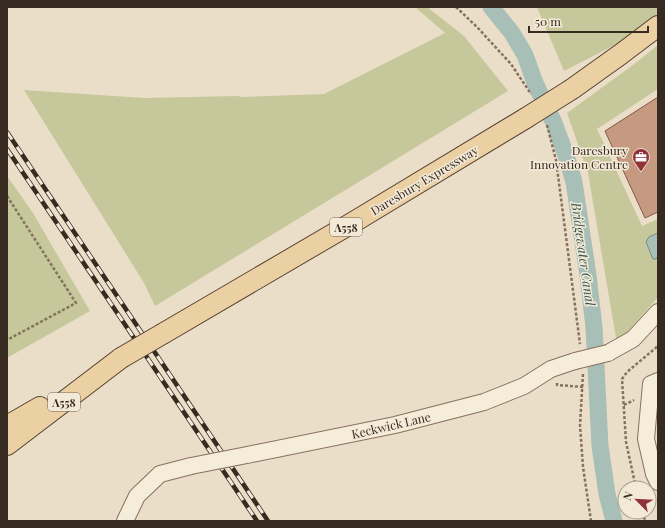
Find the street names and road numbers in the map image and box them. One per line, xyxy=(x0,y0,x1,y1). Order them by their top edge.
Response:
street label: Daresbury Expressway xyxy=(367,142,481,218)
road number: A558 xyxy=(330,218,362,236)
road number: A558 xyxy=(48,393,80,411)
street label: Keckwick Lane xyxy=(350,408,432,442)

